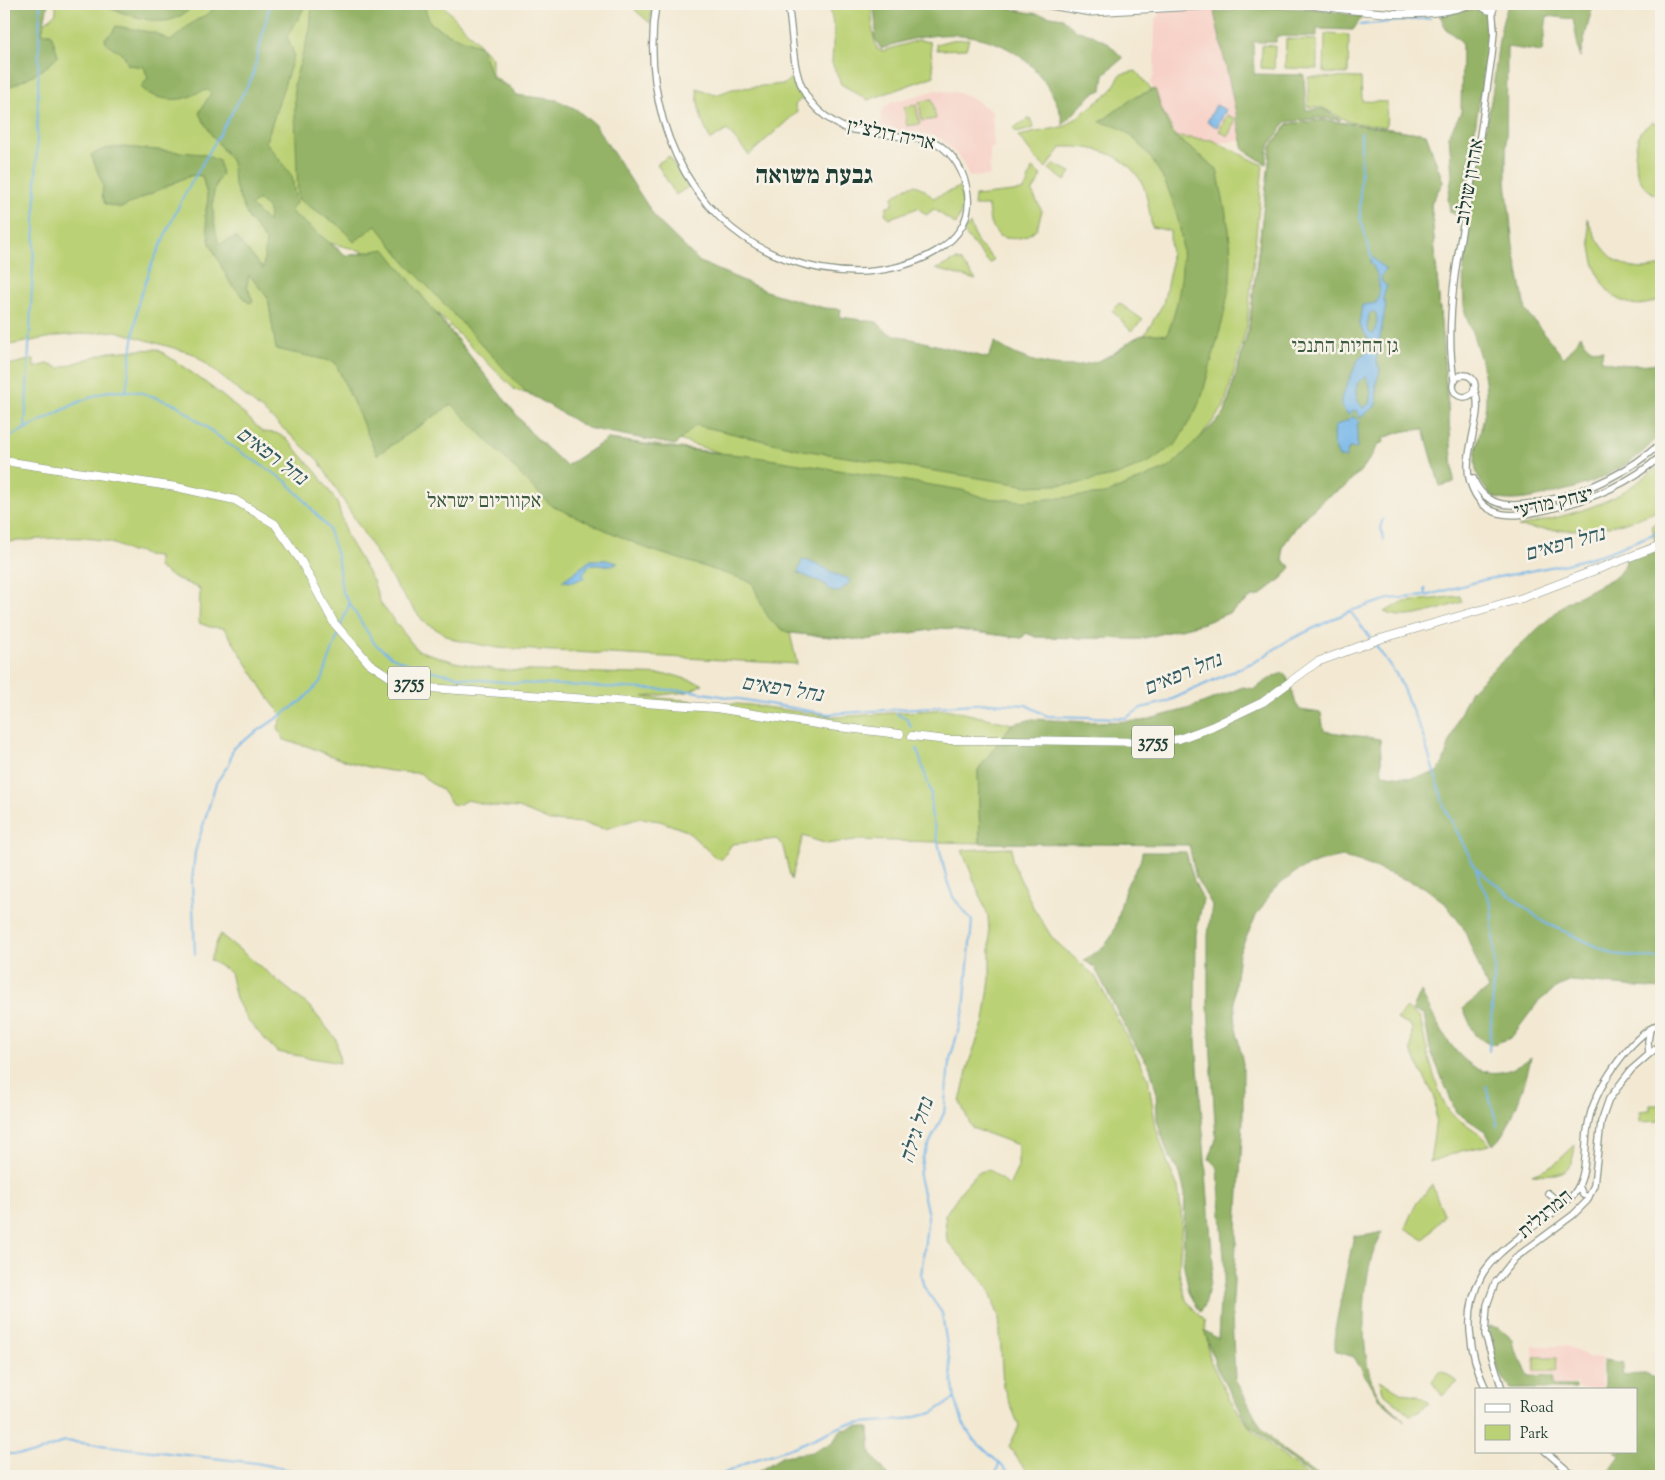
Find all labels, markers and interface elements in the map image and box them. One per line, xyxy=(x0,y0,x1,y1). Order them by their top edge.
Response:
street label: אריה דולצ'ין xyxy=(844,112,938,160)
street label: אהרון שולוב xyxy=(1449,136,1493,228)
district label: גבעת משואה xyxy=(755,159,873,195)
park label: גן החיות התנכי xyxy=(1292,333,1399,362)
water label: נחל רפאים xyxy=(229,420,314,495)
street label: יצחק מודעי xyxy=(1512,481,1596,527)
park label: אקווריום ישראל xyxy=(427,488,541,517)
water label: נחל רפאים xyxy=(1522,519,1610,570)
water label: נחל רפאים xyxy=(1139,645,1228,704)
road number: 3755 xyxy=(388,666,430,700)
water label: נחל רפאים xyxy=(739,669,827,712)
road number: 3755 xyxy=(1132,726,1174,759)
water label: נחל גילה xyxy=(893,1092,943,1168)
street label: המרגלית xyxy=(1512,1183,1580,1247)
legend xyxy=(1475,1388,1638,1452)
text: Road xyxy=(1520,1398,1554,1419)
text: Park xyxy=(1520,1424,1549,1445)

